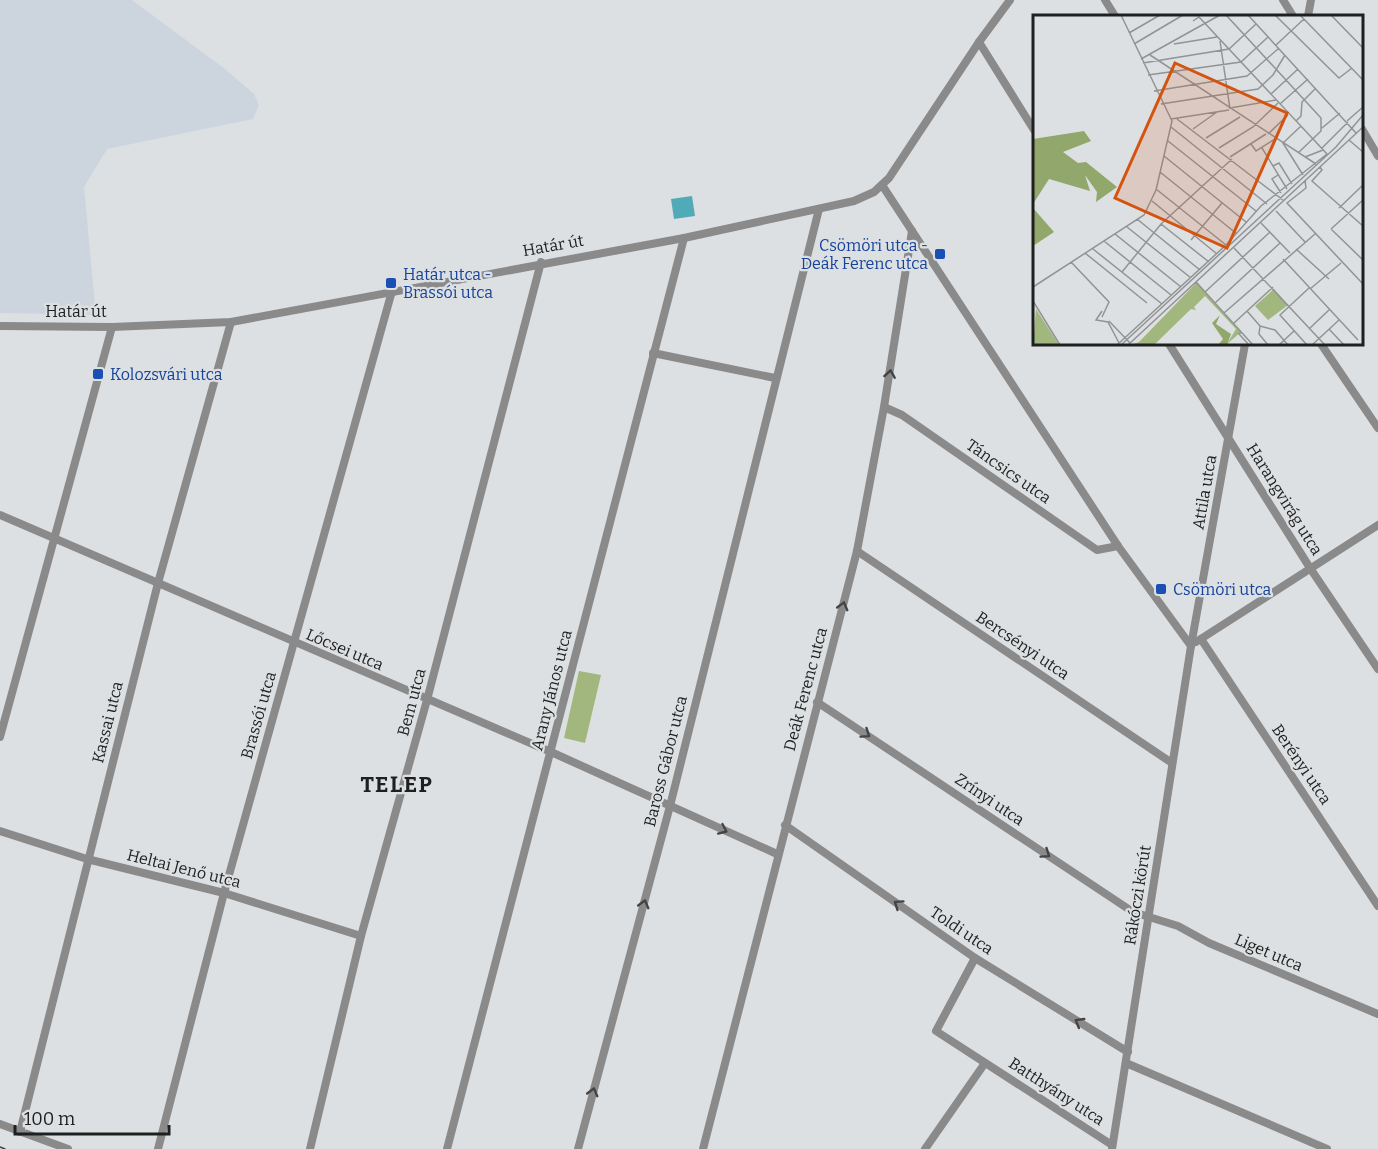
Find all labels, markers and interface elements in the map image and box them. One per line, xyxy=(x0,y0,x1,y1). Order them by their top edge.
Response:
inset map xyxy=(1033,15,1363,345)
street label: Határ út xyxy=(521,231,585,260)
place label: Csömöri utca - Deák Ferenc utca xyxy=(801,236,928,273)
marker: Csömöri utca - Deák Ferenc utca xyxy=(933,247,947,261)
place label: Határ utca - Brassói utca xyxy=(403,265,493,302)
marker: Határ utca - Brassói utca xyxy=(384,276,398,290)
street label: Határ út xyxy=(45,302,107,321)
place label: Kolozsvári utca xyxy=(110,365,223,384)
marker: Kolozsvári utca xyxy=(91,367,105,381)
one-way arrow xyxy=(883,369,895,378)
street label: Táncsics utca xyxy=(963,435,1055,508)
street label: Harangvirág utca xyxy=(1243,440,1327,559)
street label: Attila utca xyxy=(1189,453,1220,531)
place label: Csömöri utca xyxy=(1173,580,1272,599)
marker: Csömöri utca xyxy=(1154,582,1168,596)
one-way arrow xyxy=(835,601,848,611)
street label: Bercsényi utca xyxy=(972,607,1073,684)
street label: Lőcsei utca xyxy=(303,625,387,674)
street label: Deák Ferenc utca xyxy=(780,625,831,753)
street label: Arany János utca xyxy=(527,628,576,752)
street label: Bem utca xyxy=(393,666,430,738)
street label: Brassói utca xyxy=(237,669,280,761)
street label: Kassai utca xyxy=(88,679,127,765)
street label: Baross Gábor utca xyxy=(640,693,691,829)
street label: Berényi utca xyxy=(1268,721,1335,808)
one-way arrow xyxy=(859,727,870,738)
street label: Zrínyi utca xyxy=(951,769,1028,830)
district label: TELEP xyxy=(360,771,434,798)
one-way arrow xyxy=(717,822,728,834)
street label: Rákóczi körút xyxy=(1120,843,1155,946)
street label: Heltai Jenő utca xyxy=(125,845,243,892)
one-way arrow xyxy=(1039,847,1050,858)
one-way arrow xyxy=(636,899,649,909)
one-way arrow xyxy=(893,900,904,911)
street label: Toldi utca xyxy=(927,902,997,959)
street label: Liget utca xyxy=(1232,930,1306,975)
one-way arrow xyxy=(1075,1017,1085,1029)
street label: Batthyány utca xyxy=(1005,1054,1108,1129)
one-way arrow xyxy=(586,1088,599,1098)
scale bar xyxy=(15,1098,170,1136)
text: 100 m xyxy=(24,1108,75,1130)

